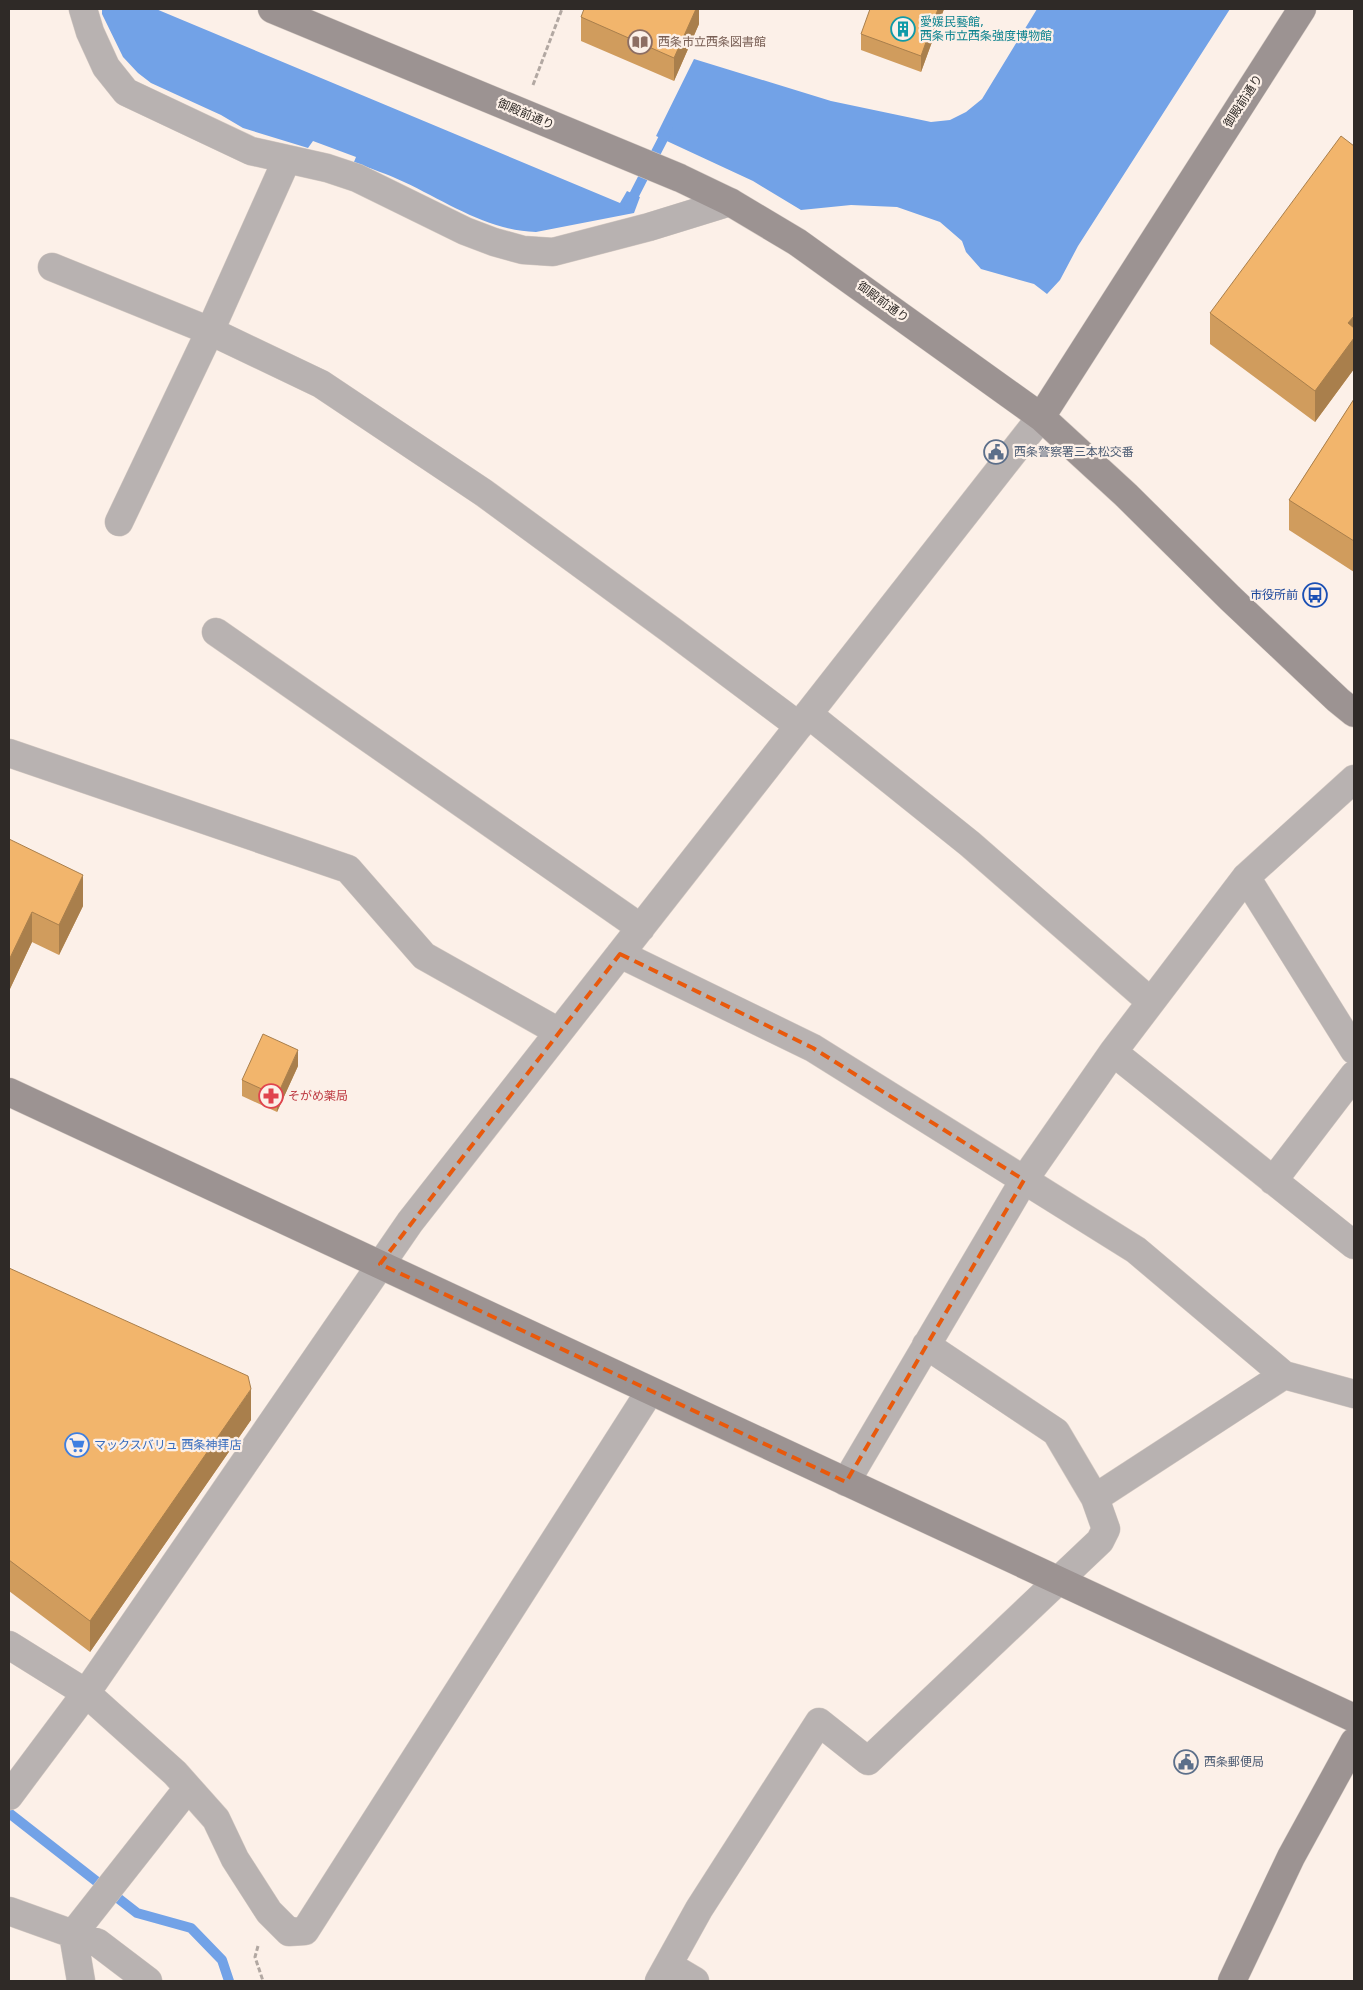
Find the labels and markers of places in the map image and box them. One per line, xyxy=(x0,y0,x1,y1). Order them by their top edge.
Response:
place label: 愛媛民藝館, 西条市立西条強度博物館 xyxy=(920,15,1052,43)
building icon: 愛媛民藝館, 西条市立西条強度博物館 xyxy=(890,16,916,42)
library icon: 西条市立西条図書館 xyxy=(627,29,653,55)
place label: 西条市立西条図書館 xyxy=(658,35,766,49)
public building icon: 西条警察署三本松交番 xyxy=(983,439,1009,465)
place label: 西条警察署三本松交番 xyxy=(1014,445,1134,459)
bus stop icon: 市役所前 xyxy=(1302,582,1328,608)
place label: 市役所前 xyxy=(1250,588,1298,602)
pharmacy icon: そがめ薬局 xyxy=(258,1083,284,1109)
place label: そがめ薬局 xyxy=(288,1089,348,1103)
supermarket icon: マックスバリュ 西条神拝店 xyxy=(64,1432,90,1458)
place label: マックスバリュ 西条神拝店 xyxy=(94,1438,241,1452)
public building icon: 西条郵便局 xyxy=(1173,1749,1199,1775)
place label: 西条郵便局 xyxy=(1204,1755,1264,1769)

